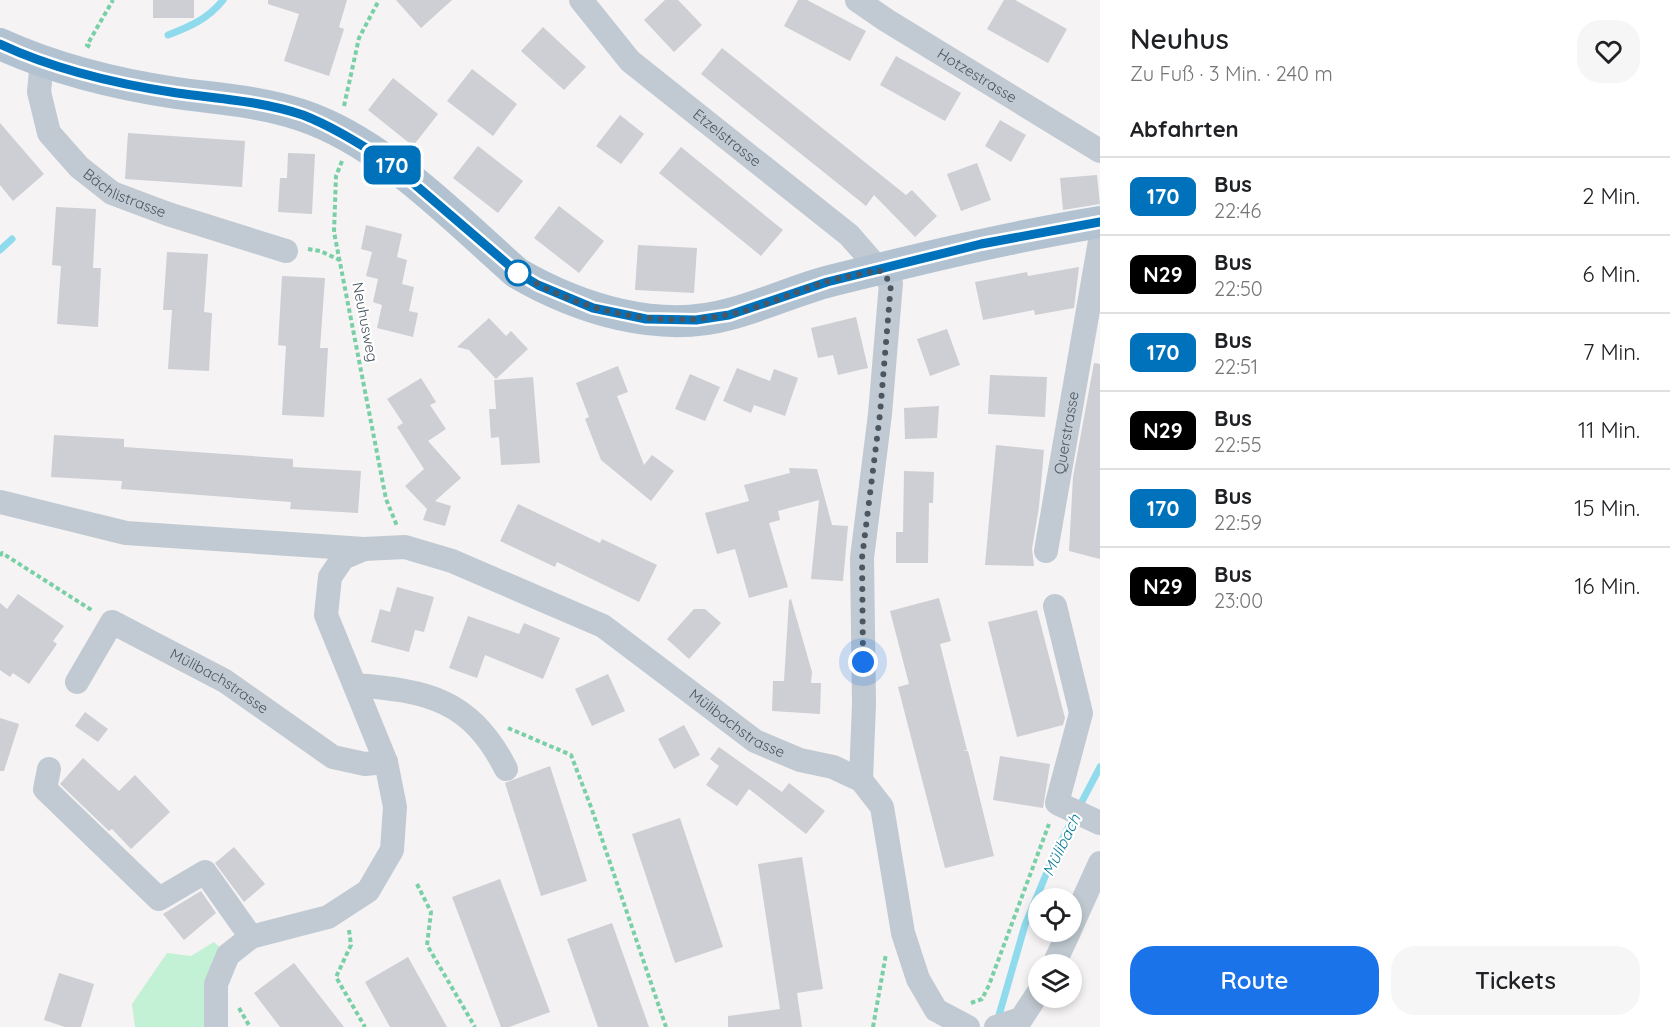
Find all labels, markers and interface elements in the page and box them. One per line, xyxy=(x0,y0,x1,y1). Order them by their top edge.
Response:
button: heart xyxy=(1577,20,1640,83)
text: Neuhus xyxy=(1130,21,1229,56)
street label: Hotzestrasse xyxy=(934,44,1021,107)
text: Zu Fuß · 3 Min. · 240 m xyxy=(1130,61,1333,86)
street label: Etzelstrasse xyxy=(689,105,765,171)
text: Abfahrten xyxy=(1130,115,1239,143)
line badge: 170 xyxy=(358,146,426,184)
text: 170 xyxy=(376,152,408,178)
street label: Bächlistrasse xyxy=(79,164,169,221)
text: Bus xyxy=(1214,170,1252,198)
text: 2 Min. xyxy=(1582,182,1640,210)
text: 170 xyxy=(1147,183,1179,209)
text: 22:46 xyxy=(1214,198,1261,223)
text: Bus xyxy=(1214,248,1252,276)
unlabelled marker xyxy=(505,260,531,286)
text: 6 Min. xyxy=(1583,260,1640,288)
text: N29 xyxy=(1143,261,1183,287)
text: 22:50 xyxy=(1214,276,1263,301)
street label: Neuhusweg xyxy=(348,280,383,364)
text: Bus xyxy=(1214,326,1252,354)
text: 7 Min. xyxy=(1583,338,1640,366)
text: 170 xyxy=(1147,339,1179,365)
text: 22:51 xyxy=(1214,354,1258,379)
street label: Querstrasse xyxy=(1050,390,1083,476)
text: Bus xyxy=(1214,404,1252,432)
text: 11 Min. xyxy=(1578,416,1640,444)
text: N29 xyxy=(1143,417,1183,443)
text: 22:55 xyxy=(1214,432,1262,457)
text: Bus xyxy=(1214,482,1252,510)
text: 15 Min. xyxy=(1574,494,1640,522)
text: 170 xyxy=(1147,495,1179,521)
text: 22:59 xyxy=(1214,510,1262,535)
text: Bus xyxy=(1214,560,1252,588)
text: 16 Min. xyxy=(1574,572,1640,600)
text: N29 xyxy=(1143,573,1183,599)
text: 23:00 xyxy=(1214,588,1263,613)
street label: Mülibachstrasse xyxy=(167,644,272,718)
your location xyxy=(848,647,878,677)
street label: Mülibachstrasse xyxy=(686,685,788,762)
water label: Mülibach xyxy=(1037,810,1085,879)
map controls xyxy=(1028,888,1082,1008)
button: locate xyxy=(1028,888,1082,942)
button: Route xyxy=(1130,946,1379,1015)
button: Tickets xyxy=(1391,946,1640,1015)
button: layers xyxy=(1028,954,1082,1008)

